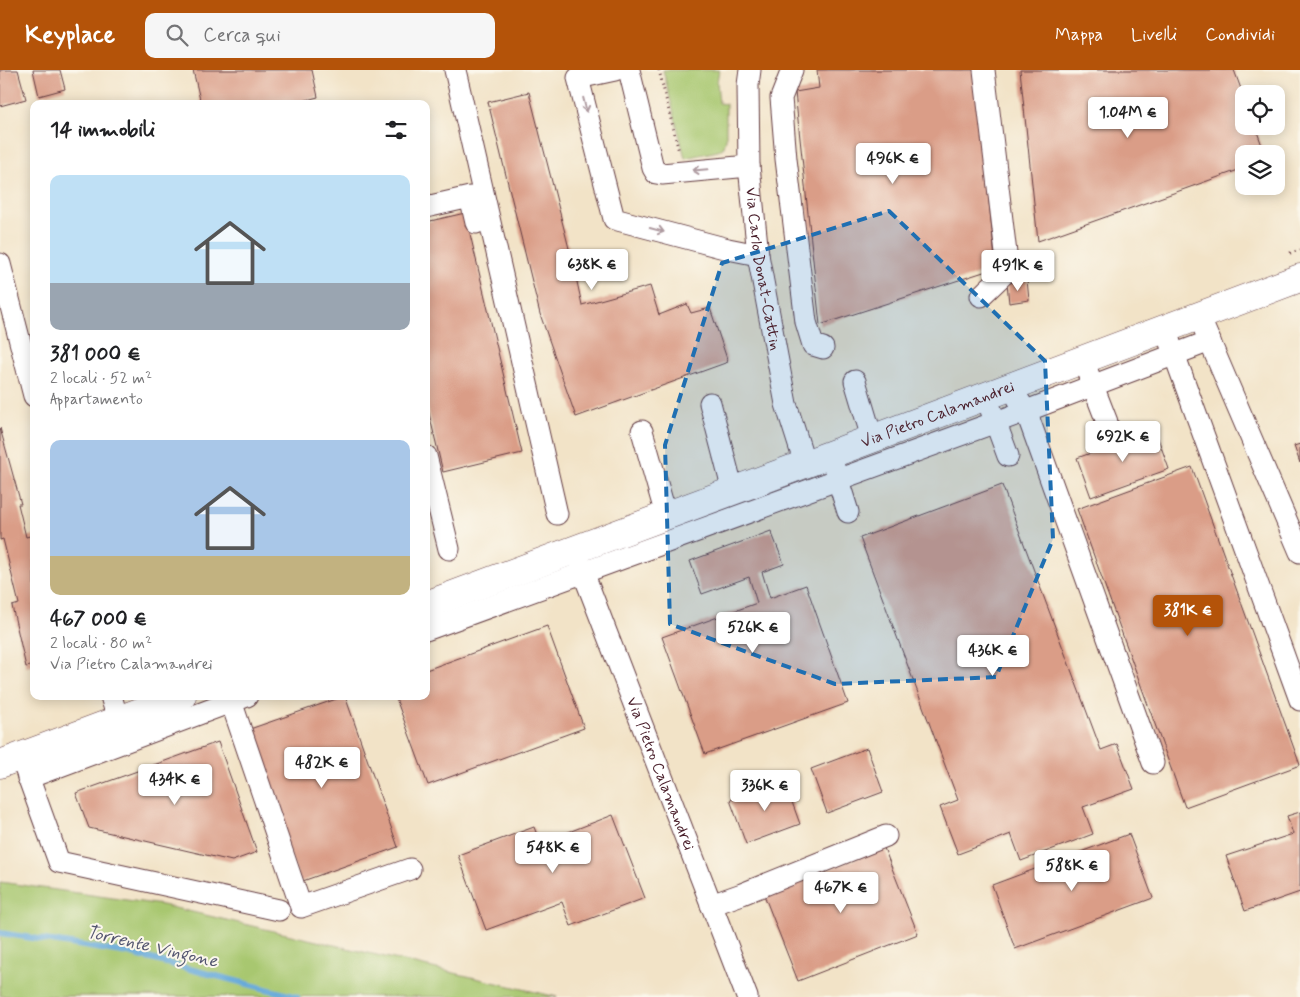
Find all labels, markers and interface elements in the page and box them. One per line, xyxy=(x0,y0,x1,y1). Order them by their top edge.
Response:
search box xyxy=(145,13,495,58)
text: Keyplace xyxy=(25,20,115,51)
icon: search xyxy=(163,21,191,49)
text: Cerca qui xyxy=(203,23,281,48)
text: Mappa xyxy=(1055,23,1103,47)
text: Livelli xyxy=(1131,23,1177,47)
text: Condividi xyxy=(1205,23,1275,47)
map controls xyxy=(1235,85,1285,195)
button: locate xyxy=(1235,85,1285,135)
one-way arrow xyxy=(580,96,590,112)
pin: 1.04M € xyxy=(1082,97,1174,139)
text: 1.04M € xyxy=(1099,102,1157,123)
text: 14 immobili xyxy=(50,116,155,144)
icon: filters xyxy=(382,116,410,144)
pin: 496K € xyxy=(852,142,934,185)
button: layers xyxy=(1235,145,1285,195)
text: 496K € xyxy=(867,148,919,169)
one-way arrow xyxy=(693,165,709,175)
street label: Via Carlo Donat-Cattin xyxy=(741,186,786,352)
icon: home xyxy=(185,208,275,298)
one-way arrow xyxy=(649,226,665,236)
pin: 638K € xyxy=(551,248,633,291)
pin: 491K € xyxy=(977,250,1059,292)
text: 638K € xyxy=(567,254,617,275)
text: 491K € xyxy=(992,255,1044,276)
text: 381 000 € xyxy=(50,340,141,368)
text: 2 locali · 52 m² xyxy=(50,368,152,389)
street label: Via Pietro Calamandrei xyxy=(858,376,1017,453)
text: Appartamento xyxy=(50,389,143,410)
pin: 692K € xyxy=(1082,420,1164,463)
text: 692K € xyxy=(1096,426,1150,447)
icon: home xyxy=(185,473,275,563)
pin: 381K € xyxy=(1147,594,1229,637)
text: 381K € xyxy=(1164,600,1212,621)
text: 467 000 € xyxy=(50,605,147,633)
pin: 526K € xyxy=(712,612,794,654)
text: 526K € xyxy=(727,617,779,638)
text: 2 locali · 80 m² xyxy=(50,633,152,654)
pin: 436K € xyxy=(952,634,1034,677)
text: 436K € xyxy=(968,640,1018,661)
text: Via Pietro Calamandrei xyxy=(50,654,213,675)
street label: Via Pietro Calamandrei xyxy=(622,694,700,853)
pin: 482K € xyxy=(281,746,363,789)
text: 482K € xyxy=(295,752,349,773)
pin: 434K € xyxy=(134,764,216,806)
text: 434K € xyxy=(149,769,201,790)
pin: 336K € xyxy=(724,770,806,812)
text: 336K € xyxy=(741,775,789,796)
pin: 548K € xyxy=(512,832,594,874)
text: 548K € xyxy=(526,837,580,858)
pin: 588K € xyxy=(1031,850,1113,892)
text: 588K € xyxy=(1045,855,1099,876)
pin: 467K € xyxy=(800,872,882,914)
text: 467K € xyxy=(814,877,868,898)
water label: Torrente Vingone xyxy=(84,920,220,976)

